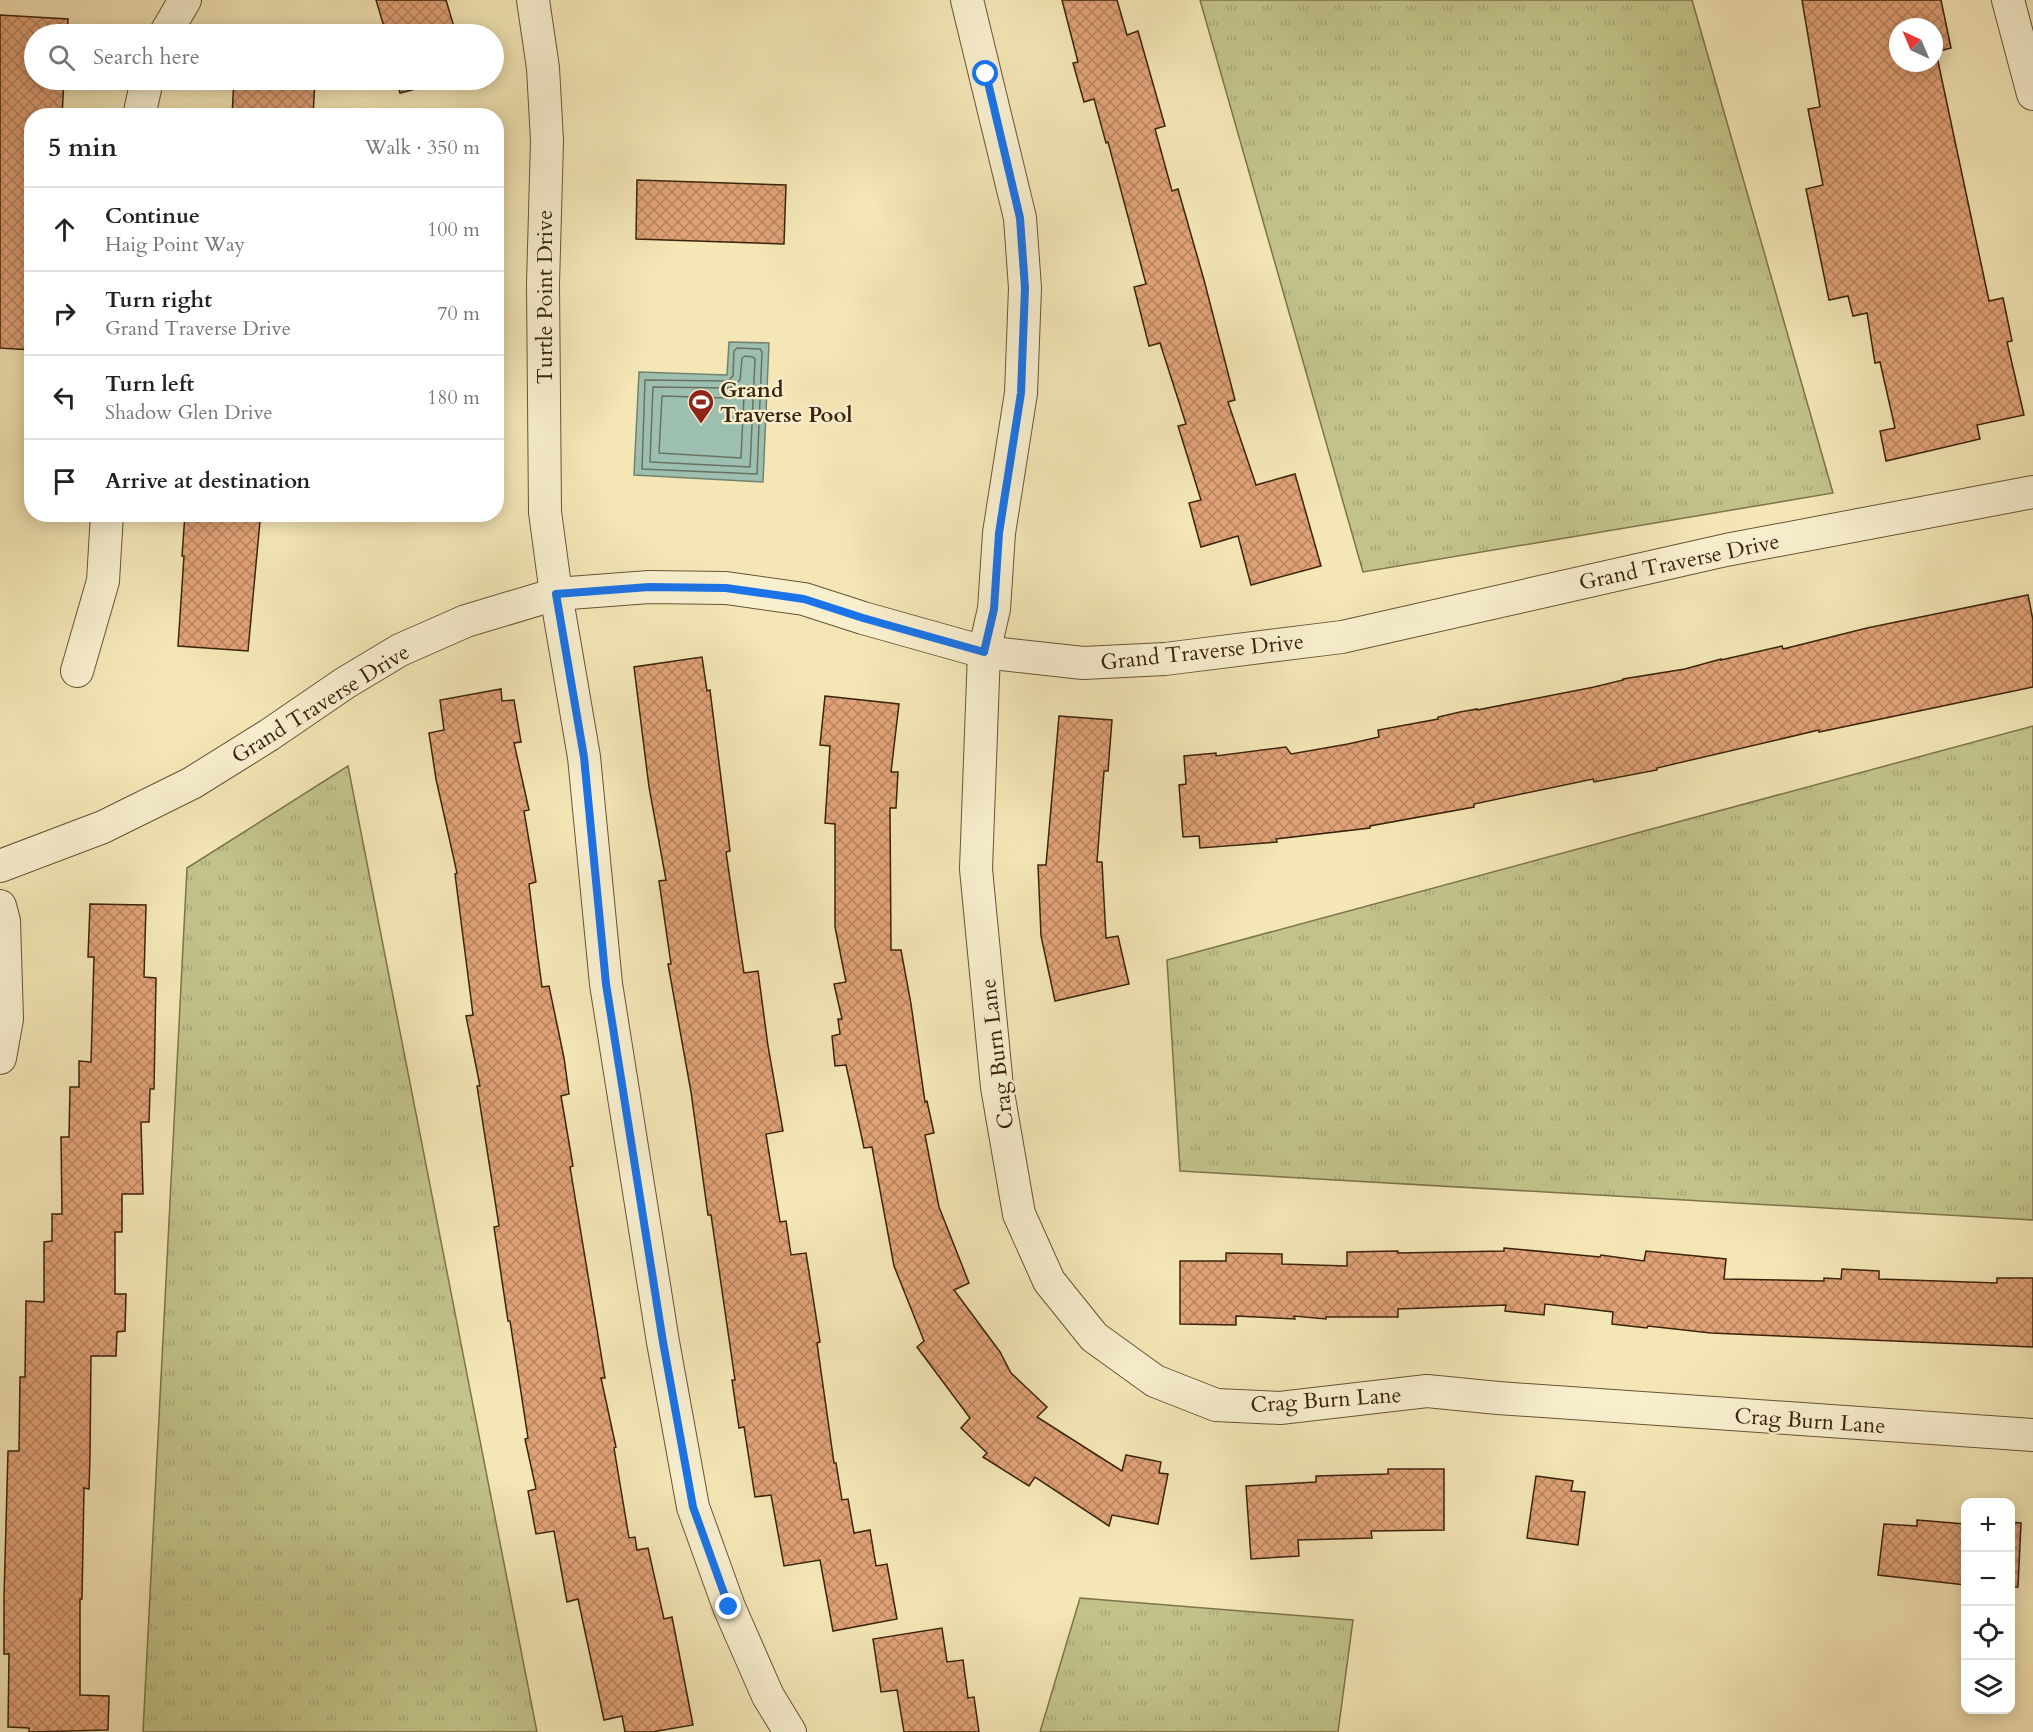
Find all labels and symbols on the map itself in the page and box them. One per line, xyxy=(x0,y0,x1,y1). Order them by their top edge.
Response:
north arrow xyxy=(1889,18,1943,72)
route start xyxy=(972,60,998,86)
street label: Turtle Point Drive xyxy=(530,210,560,384)
place label: Grand Traverse Pool xyxy=(720,375,853,430)
sports icon: Grand Traverse Pool xyxy=(686,387,716,425)
street label: Grand Traverse Drive xyxy=(1576,526,1782,598)
street label: Grand Traverse Drive xyxy=(1099,626,1305,678)
street label: Grand Traverse Drive xyxy=(226,637,415,771)
street label: Crag Burn Lane xyxy=(973,977,1021,1131)
street label: Crag Burn Lane xyxy=(1250,1380,1403,1420)
street label: Crag Burn Lane xyxy=(1733,1401,1886,1441)
route end xyxy=(715,1593,741,1619)

